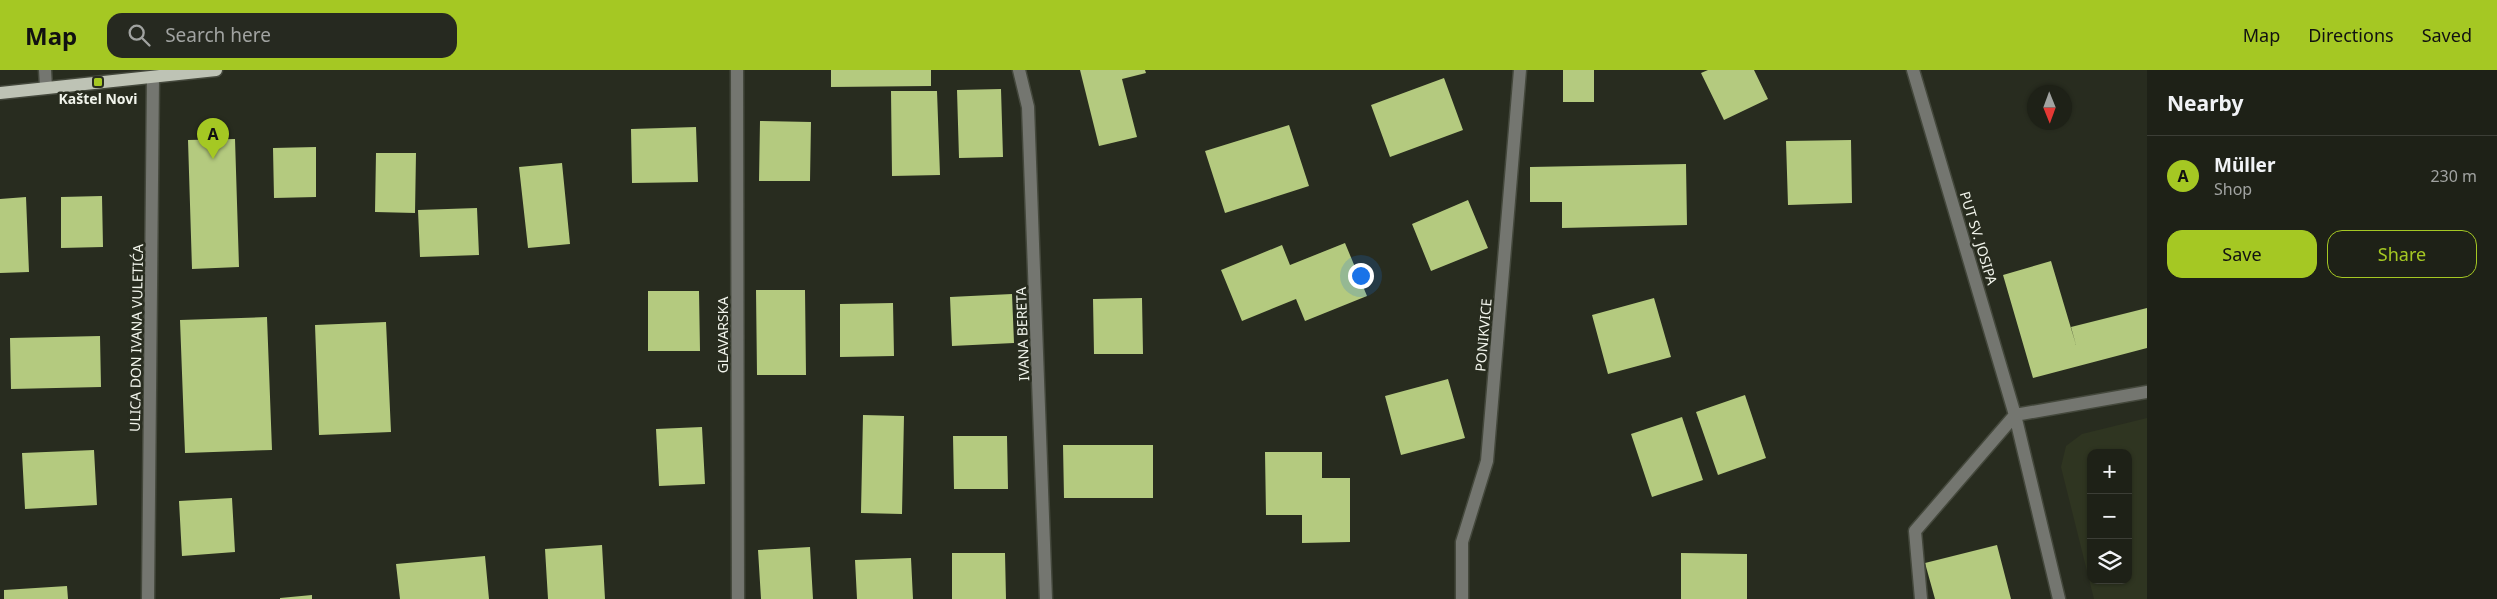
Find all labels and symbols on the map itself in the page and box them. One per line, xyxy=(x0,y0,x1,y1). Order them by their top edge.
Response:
marker: Kaštel Novi xyxy=(92,76,104,88)
north arrow xyxy=(2027,85,2072,130)
place label: Kaštel Novi xyxy=(59,89,138,108)
pin: A xyxy=(197,118,229,159)
street label: PUT SV. JOSIPA xyxy=(1956,189,2002,287)
street label: ULICA DON IVANA VULETIĆA xyxy=(125,244,147,432)
your location xyxy=(1348,263,1374,289)
street label: IVANA BERETA xyxy=(1011,287,1033,381)
street label: GLAVARSKA xyxy=(713,297,732,373)
street label: PONIKVICE xyxy=(1470,298,1496,372)

